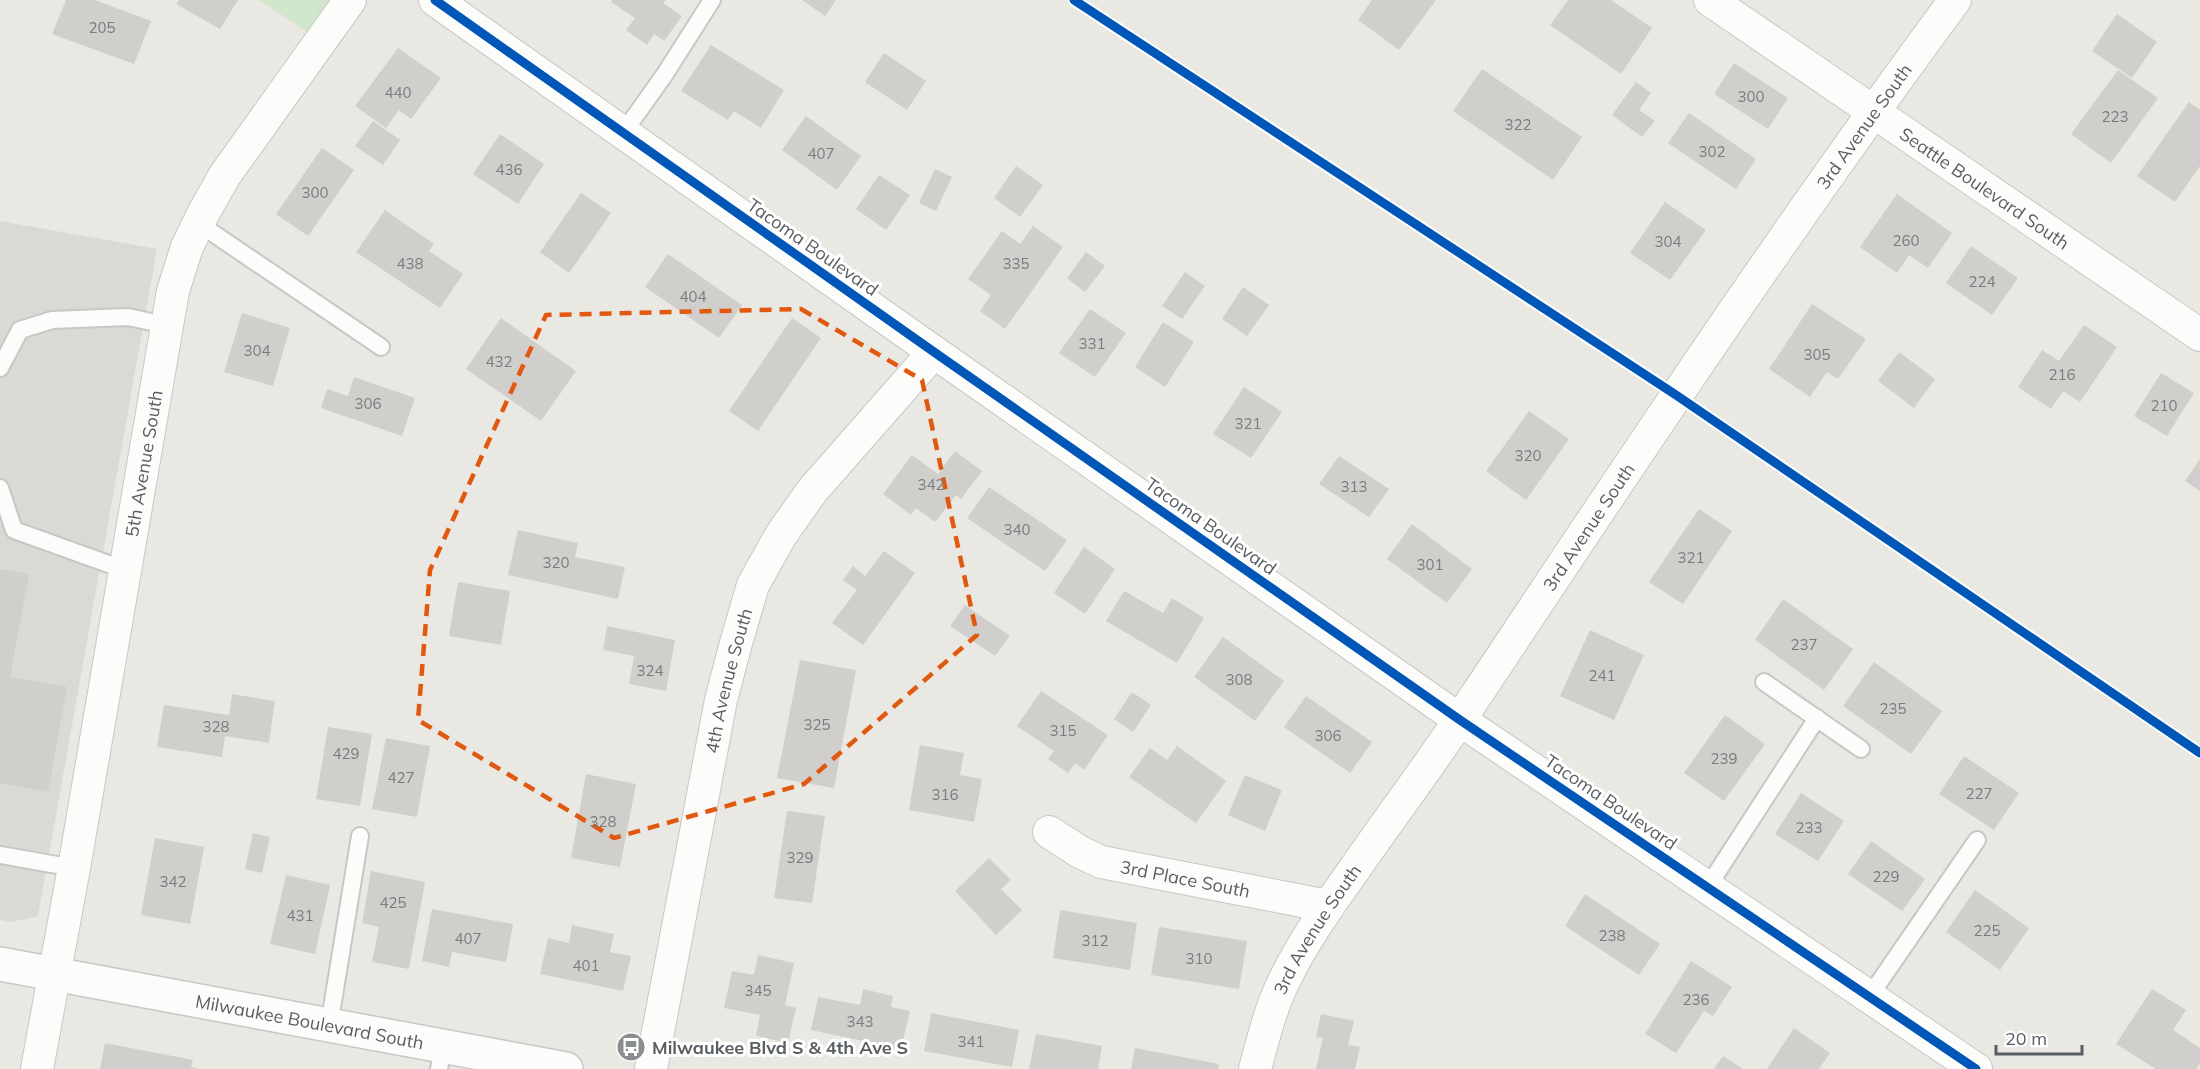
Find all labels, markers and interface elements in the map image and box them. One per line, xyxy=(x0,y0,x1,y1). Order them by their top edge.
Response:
house number: 205 xyxy=(88,18,116,37)
street label: 3rd Avenue South xyxy=(1811,59,1916,193)
house number: 440 xyxy=(384,83,412,102)
house number: 300 xyxy=(1737,87,1765,106)
house number: 223 xyxy=(2101,107,2129,126)
house number: 322 xyxy=(1504,115,1532,134)
street label: Seattle Boulevard South xyxy=(1896,122,2074,254)
house number: 302 xyxy=(1698,142,1726,161)
house number: 407 xyxy=(807,144,835,163)
house number: 436 xyxy=(495,160,523,179)
house number: 300 xyxy=(301,183,329,202)
street label: Tacoma Boulevard xyxy=(743,193,883,301)
house number: 260 xyxy=(1892,231,1920,250)
house number: 304 xyxy=(1654,232,1682,251)
house number: 438 xyxy=(396,254,424,273)
house number: 335 xyxy=(1002,254,1030,273)
house number: 224 xyxy=(1968,272,1996,291)
house number: 404 xyxy=(679,287,707,306)
house number: 331 xyxy=(1078,334,1106,353)
house number: 304 xyxy=(243,341,271,360)
house number: 305 xyxy=(1803,345,1831,364)
house number: 432 xyxy=(485,352,513,371)
house number: 216 xyxy=(2048,365,2076,384)
street label: 5th Avenue South xyxy=(120,388,167,538)
house number: 306 xyxy=(354,394,382,413)
house number: 210 xyxy=(2150,396,2178,415)
house number: 321 xyxy=(1234,414,1262,433)
house number: 320 xyxy=(1514,446,1542,465)
street label: 3rd Avenue South xyxy=(1537,458,1639,595)
street label: Tacoma Boulevard xyxy=(1141,472,1281,580)
house number: 342 xyxy=(917,475,945,494)
house number: 313 xyxy=(1340,477,1368,496)
house number: 340 xyxy=(1003,520,1031,539)
house number: 321 xyxy=(1677,548,1705,567)
house number: 320 xyxy=(542,553,570,572)
house number: 301 xyxy=(1416,555,1444,574)
street label: 4th Avenue South xyxy=(700,605,757,755)
house number: 237 xyxy=(1790,635,1818,654)
house number: 324 xyxy=(636,661,664,680)
house number: 241 xyxy=(1588,666,1616,685)
house number: 308 xyxy=(1225,670,1253,689)
house number: 235 xyxy=(1879,699,1907,718)
house number: 325 xyxy=(803,715,831,734)
house number: 328 xyxy=(202,717,230,736)
house number: 315 xyxy=(1049,721,1077,740)
house number: 306 xyxy=(1314,726,1342,745)
house number: 429 xyxy=(332,744,360,763)
street label: Tacoma Boulevard xyxy=(1540,749,1682,855)
house number: 239 xyxy=(1710,749,1738,768)
house number: 427 xyxy=(387,768,415,787)
house number: 227 xyxy=(1965,784,1993,803)
house number: 316 xyxy=(931,785,959,804)
house number: 328 xyxy=(589,812,617,831)
house number: 233 xyxy=(1795,818,1823,837)
house number: 329 xyxy=(786,848,814,867)
street label: 3rd Place South xyxy=(1119,855,1252,902)
street label: 3rd Avenue South xyxy=(1268,860,1366,998)
house number: 229 xyxy=(1872,867,1900,886)
house number: 342 xyxy=(159,872,187,891)
house number: 425 xyxy=(379,893,407,912)
house number: 431 xyxy=(286,906,314,925)
house number: 225 xyxy=(1973,921,2001,940)
house number: 238 xyxy=(1598,926,1626,945)
house number: 407 xyxy=(454,929,482,948)
house number: 312 xyxy=(1081,931,1109,950)
house number: 310 xyxy=(1185,949,1213,968)
house number: 401 xyxy=(572,956,600,975)
house number: 345 xyxy=(744,981,772,1000)
street label: Milwaukee Boulevard South xyxy=(194,989,426,1054)
house number: 236 xyxy=(1682,990,1710,1009)
house number: 343 xyxy=(846,1012,874,1031)
scale bar xyxy=(1996,1018,2082,1056)
text: 20 m xyxy=(2005,1027,2047,1050)
bus stop icon: Milwaukee Blvd S & 4th Ave S xyxy=(615,1031,647,1063)
house number: 341 xyxy=(957,1032,985,1051)
place label: Milwaukee Blvd S & 4th Ave S xyxy=(652,1036,908,1059)

